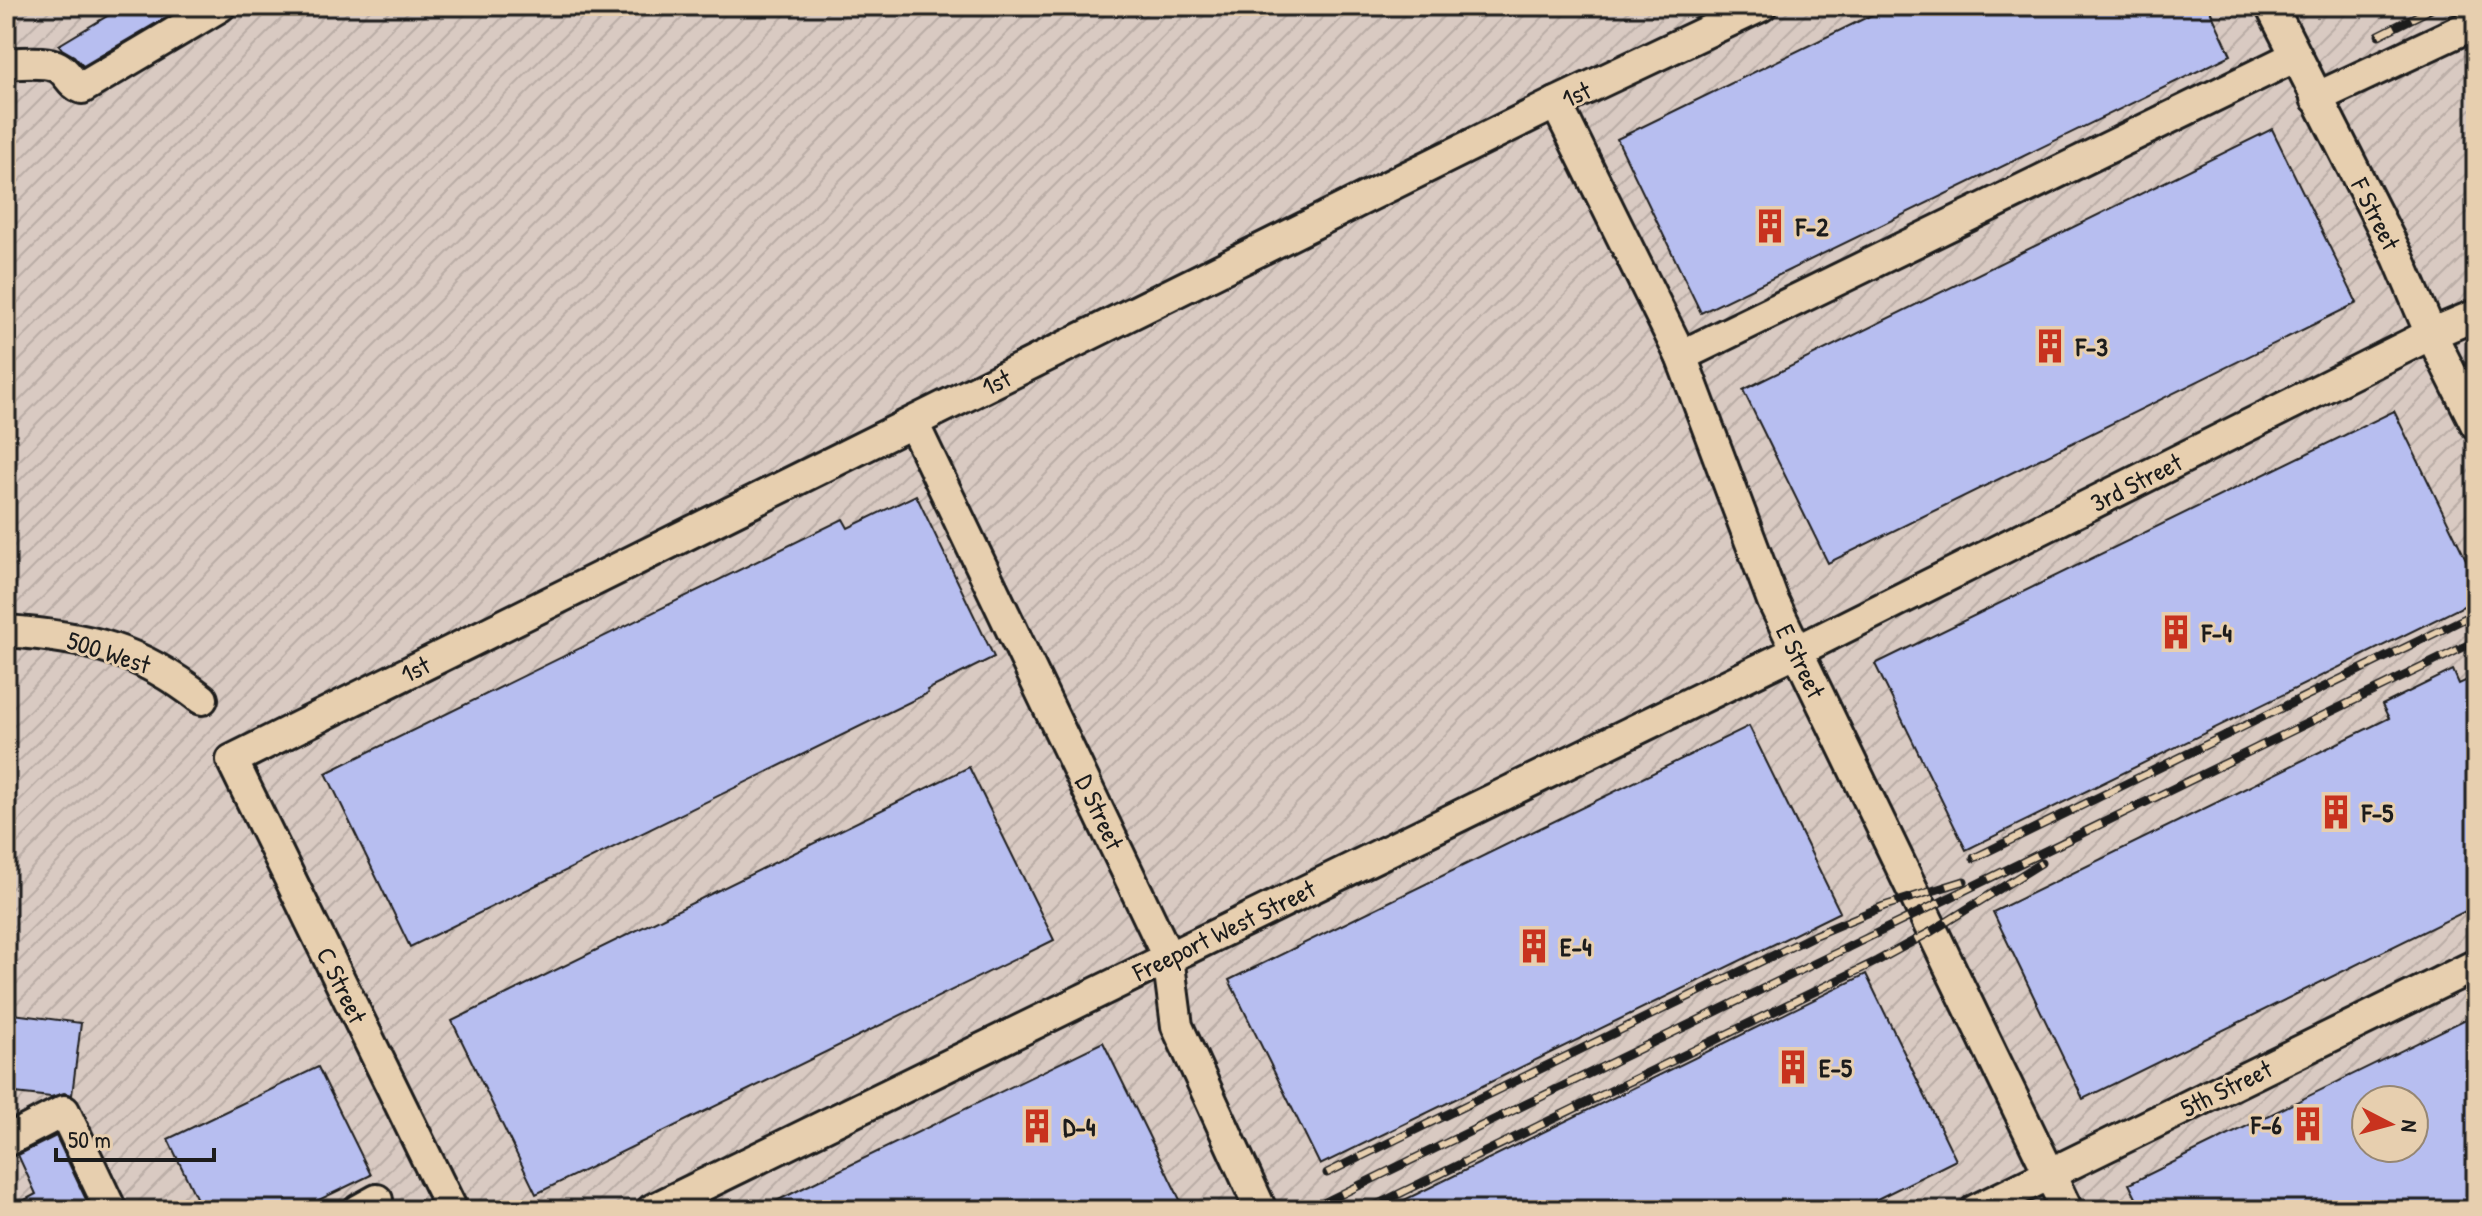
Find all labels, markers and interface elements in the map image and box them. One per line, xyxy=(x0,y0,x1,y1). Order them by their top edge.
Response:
street label: 1st xyxy=(1556,72,1597,116)
street label: F Street xyxy=(2343,171,2409,257)
building icon: F-2 xyxy=(1751,207,1789,245)
place label: F-2 xyxy=(1795,209,1829,244)
building icon: F-3 xyxy=(2031,327,2069,365)
place label: F-3 xyxy=(2075,329,2108,364)
street label: 1st xyxy=(976,360,1017,404)
street label: 3rd Street xyxy=(2084,444,2189,520)
building icon: F-4 xyxy=(2157,613,2195,651)
place label: F-4 xyxy=(2201,615,2232,650)
street label: E Street xyxy=(1768,618,1834,705)
street label: 500 West xyxy=(63,622,156,682)
street label: 1st xyxy=(395,647,436,691)
street label: D Street xyxy=(1067,769,1133,856)
building icon: F-5 xyxy=(2317,793,2355,831)
place label: F-5 xyxy=(2361,795,2393,830)
street label: Freeport West Street xyxy=(1126,870,1322,990)
building icon: E-4 xyxy=(1515,927,1553,965)
place label: E-4 xyxy=(1560,929,1592,964)
street label: C Street xyxy=(309,941,376,1030)
building icon: E-5 xyxy=(1774,1048,1812,1086)
place label: E-5 xyxy=(1819,1050,1852,1085)
street label: 5th Street xyxy=(2175,1050,2278,1125)
north arrow xyxy=(2350,1084,2430,1164)
building icon: F-6 xyxy=(2289,1105,2327,1143)
building icon: D-4 xyxy=(1018,1107,1056,1145)
place label: F-6 xyxy=(2250,1107,2283,1142)
place label: D-4 xyxy=(1063,1109,1096,1144)
scale bar xyxy=(56,1112,214,1162)
text: N xyxy=(2394,1119,2425,1134)
text: 50 m xyxy=(68,1123,111,1155)

